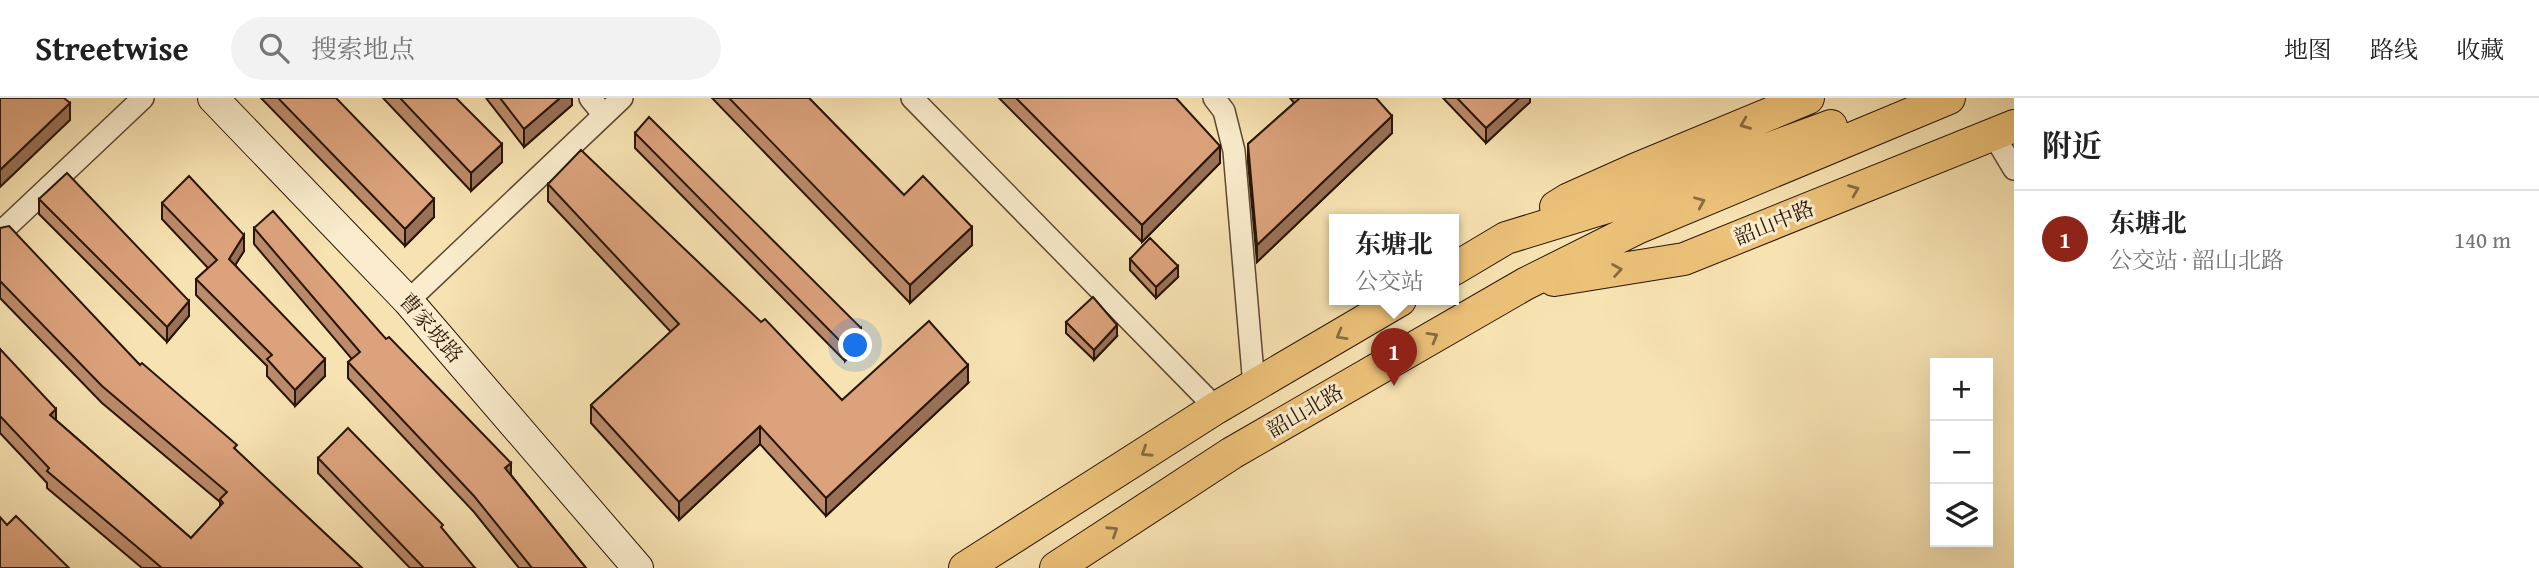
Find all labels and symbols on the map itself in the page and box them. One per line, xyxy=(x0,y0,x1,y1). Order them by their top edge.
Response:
one-way arrow xyxy=(1740,116,1752,130)
one-way arrow xyxy=(1848,185,1860,199)
street label: 韶山中路 xyxy=(1729,192,1819,253)
one-way arrow xyxy=(1692,196,1705,210)
one-way arrow xyxy=(1611,263,1622,278)
street label: 曹家坡路 xyxy=(392,286,471,370)
one-way arrow xyxy=(1336,327,1349,340)
your location xyxy=(838,328,872,362)
pin: 1 xyxy=(1371,328,1417,386)
one-way arrow xyxy=(1426,332,1439,345)
street label: 韶山北路 xyxy=(1261,376,1349,445)
one-way arrow xyxy=(1141,444,1154,457)
one-way arrow xyxy=(1105,526,1118,539)

